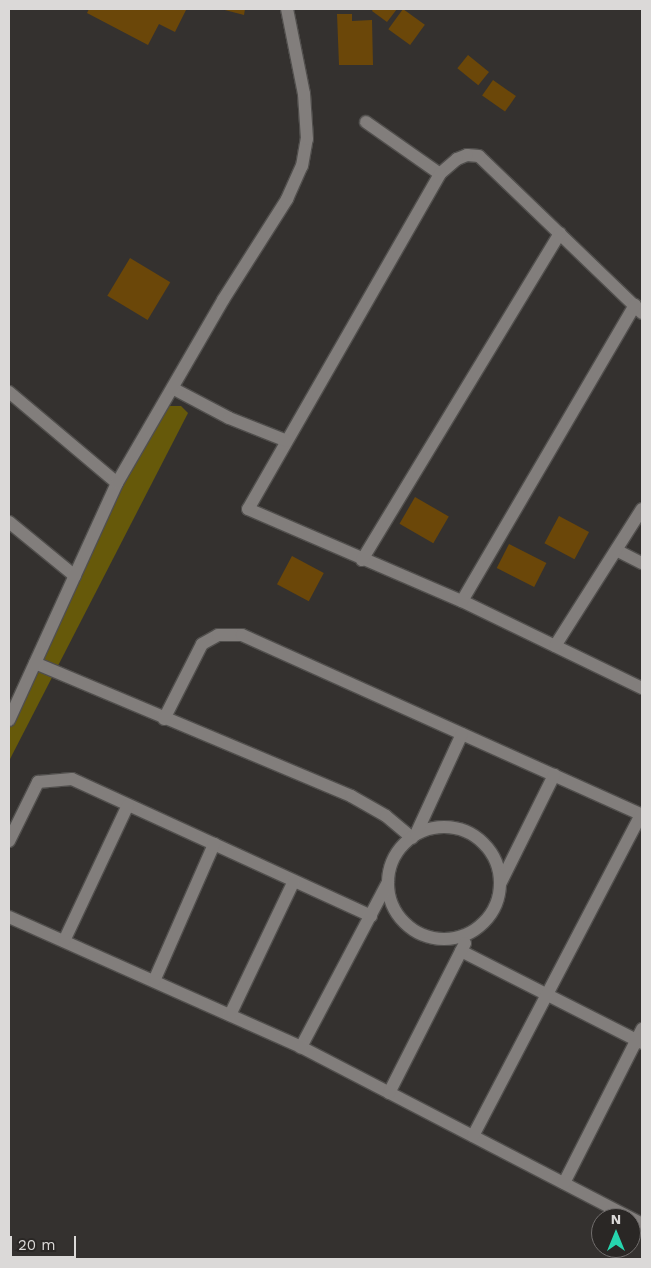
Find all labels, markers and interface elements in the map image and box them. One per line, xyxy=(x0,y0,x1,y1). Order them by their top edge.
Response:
north arrow xyxy=(591,1208,641,1258)
text: N xyxy=(611,1211,621,1227)
scale bar xyxy=(12,1226,79,1258)
text: 20 m xyxy=(18,1236,56,1254)

